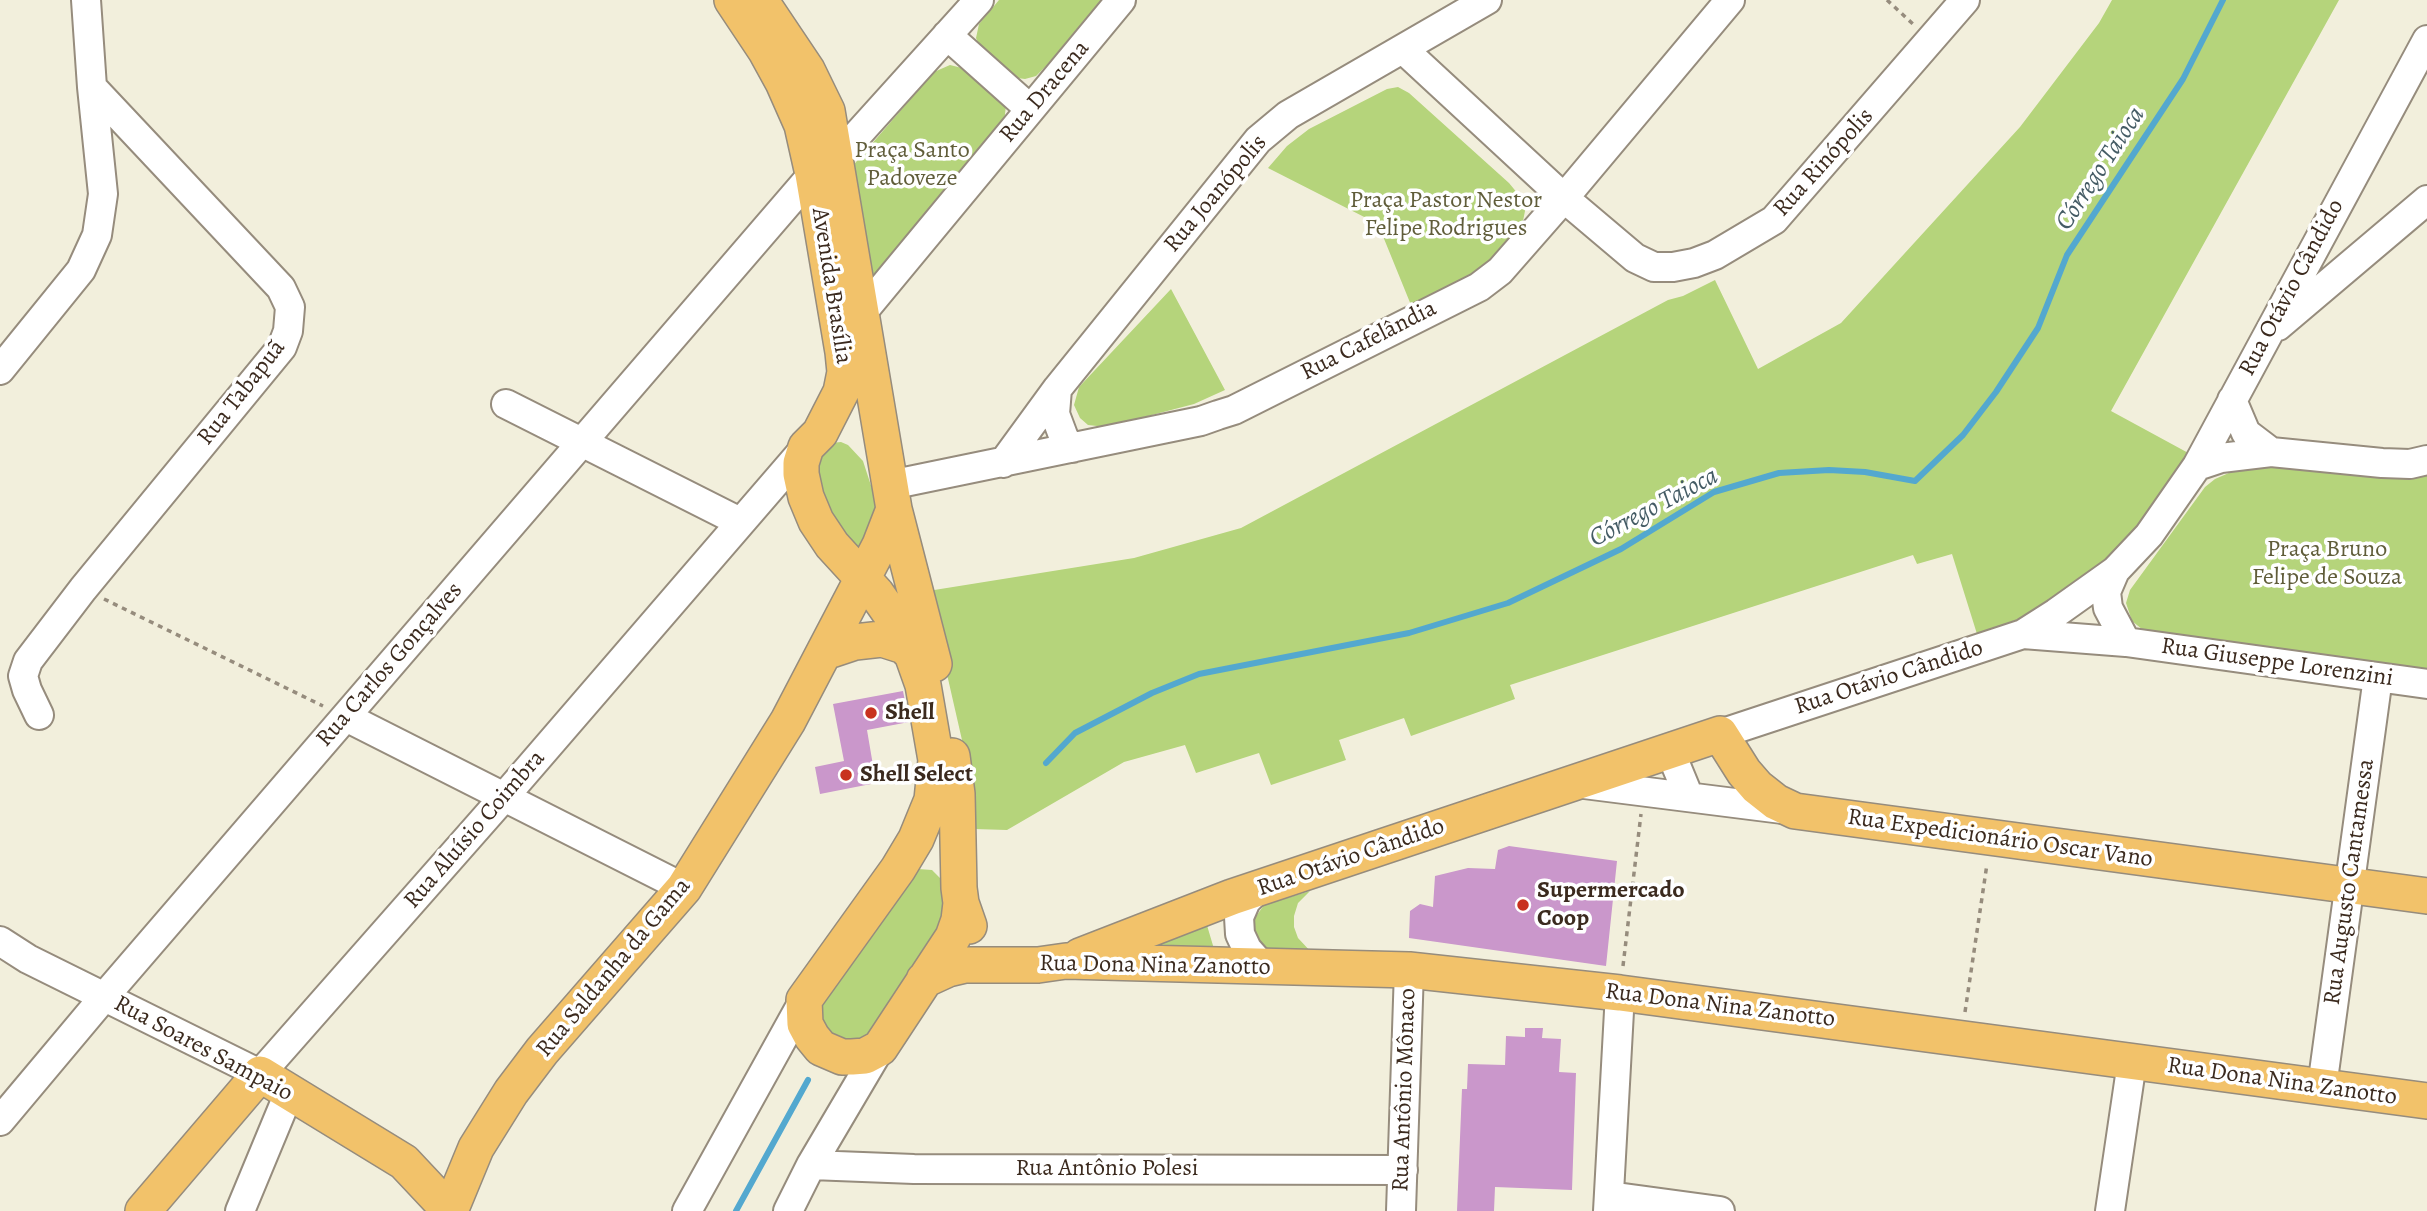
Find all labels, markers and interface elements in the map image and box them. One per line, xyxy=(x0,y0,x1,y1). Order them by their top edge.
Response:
street label: Rua Dracena xyxy=(994,35,1096,149)
water label: Córrego Taioca xyxy=(2050,101,2152,237)
street label: Rua Rinópolis xyxy=(1768,103,1880,223)
street label: Rua Joanópolis xyxy=(1158,129,1274,259)
park label: Praça Santo Padoveze xyxy=(854,137,970,193)
park label: Praça Pastor Nestor Felipe Rodrigues xyxy=(1350,187,1542,243)
street label: Rua Otávio Cândido xyxy=(2233,195,2351,381)
street label: Avenida Brasília xyxy=(804,206,858,366)
street label: Rua Cafelândia xyxy=(1296,294,1442,388)
street label: Rua Tabapuã xyxy=(192,334,292,452)
water label: Córrego Taioca xyxy=(1584,461,1724,555)
park label: Praça Bruno Felipe de Souza xyxy=(2252,536,2402,592)
street label: Rua Carlos Gonçalves xyxy=(311,577,469,753)
street label: Rua Giuseppe Lorenzini xyxy=(2159,632,2395,694)
street label: Rua Otávio Cândido xyxy=(1791,634,1987,722)
place label: Shell xyxy=(885,699,934,727)
marker: Shell xyxy=(863,705,879,721)
street label: Rua Aluísio Coimbra xyxy=(398,745,552,915)
street label: Rua Augusto Cantamessa xyxy=(2318,757,2382,1007)
place label: Shell Select xyxy=(860,761,973,789)
marker: Shell Select xyxy=(838,767,854,783)
street label: Rua Expedicionário Oscar Vano xyxy=(1846,803,2154,875)
street label: Rua Otávio Cândido xyxy=(1254,812,1448,904)
street label: Rua Saldanha da Gama xyxy=(531,873,697,1063)
place label: Supermercado Coop xyxy=(1537,877,1685,933)
marker: Supermercado Coop xyxy=(1515,897,1531,913)
street label: Rua Dona Nina Zanotto xyxy=(1039,950,1271,982)
street label: Rua Dona Nina Zanotto xyxy=(1603,978,1837,1034)
street label: Rua Antônio Mônaco xyxy=(1387,988,1423,1192)
street label: Rua Soares Sampaio xyxy=(109,990,297,1108)
street label: Rua Dona Nina Zanotto xyxy=(2165,1052,2399,1112)
street label: Rua Antônio Polesi xyxy=(1015,1155,1199,1183)

